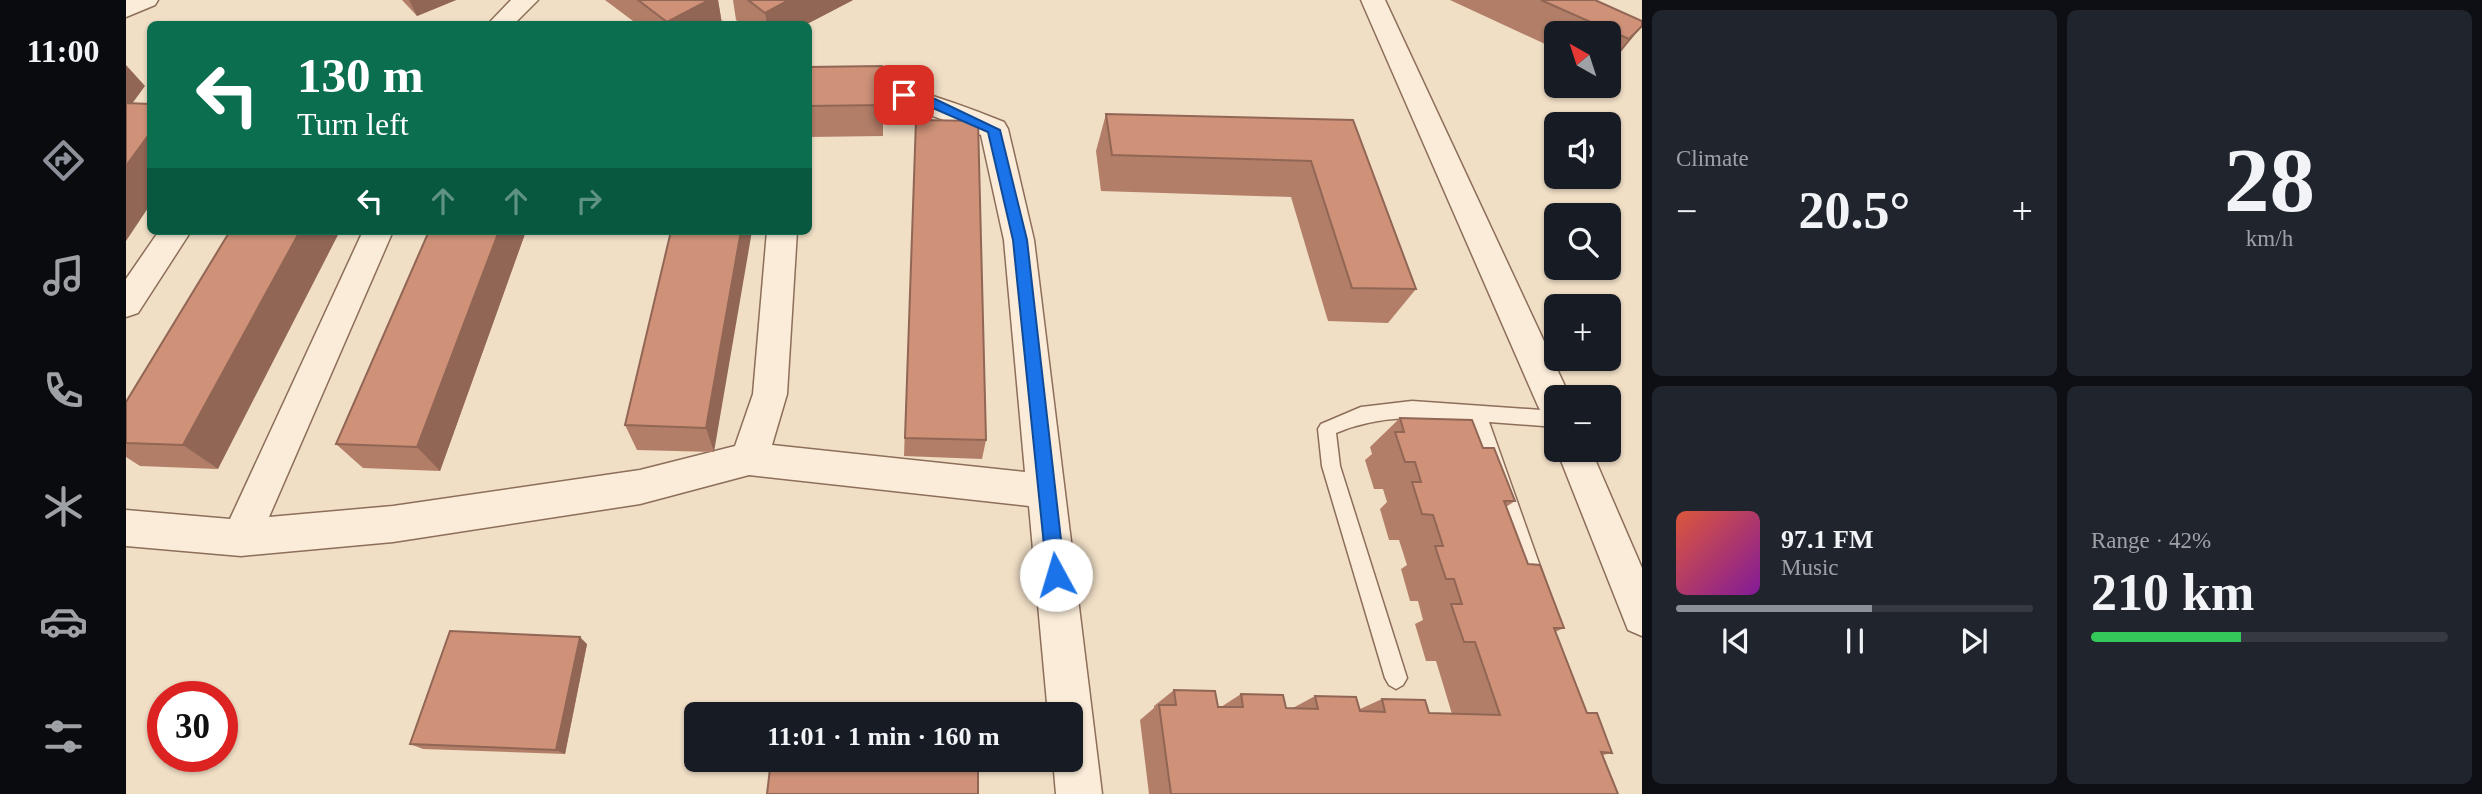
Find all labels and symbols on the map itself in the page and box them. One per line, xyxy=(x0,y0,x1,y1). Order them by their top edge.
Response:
north arrow xyxy=(1544,21,1620,98)
pin xyxy=(874,65,934,125)
position arrow xyxy=(1019,538,1093,612)
speed limit sign: 30 xyxy=(147,681,238,772)

